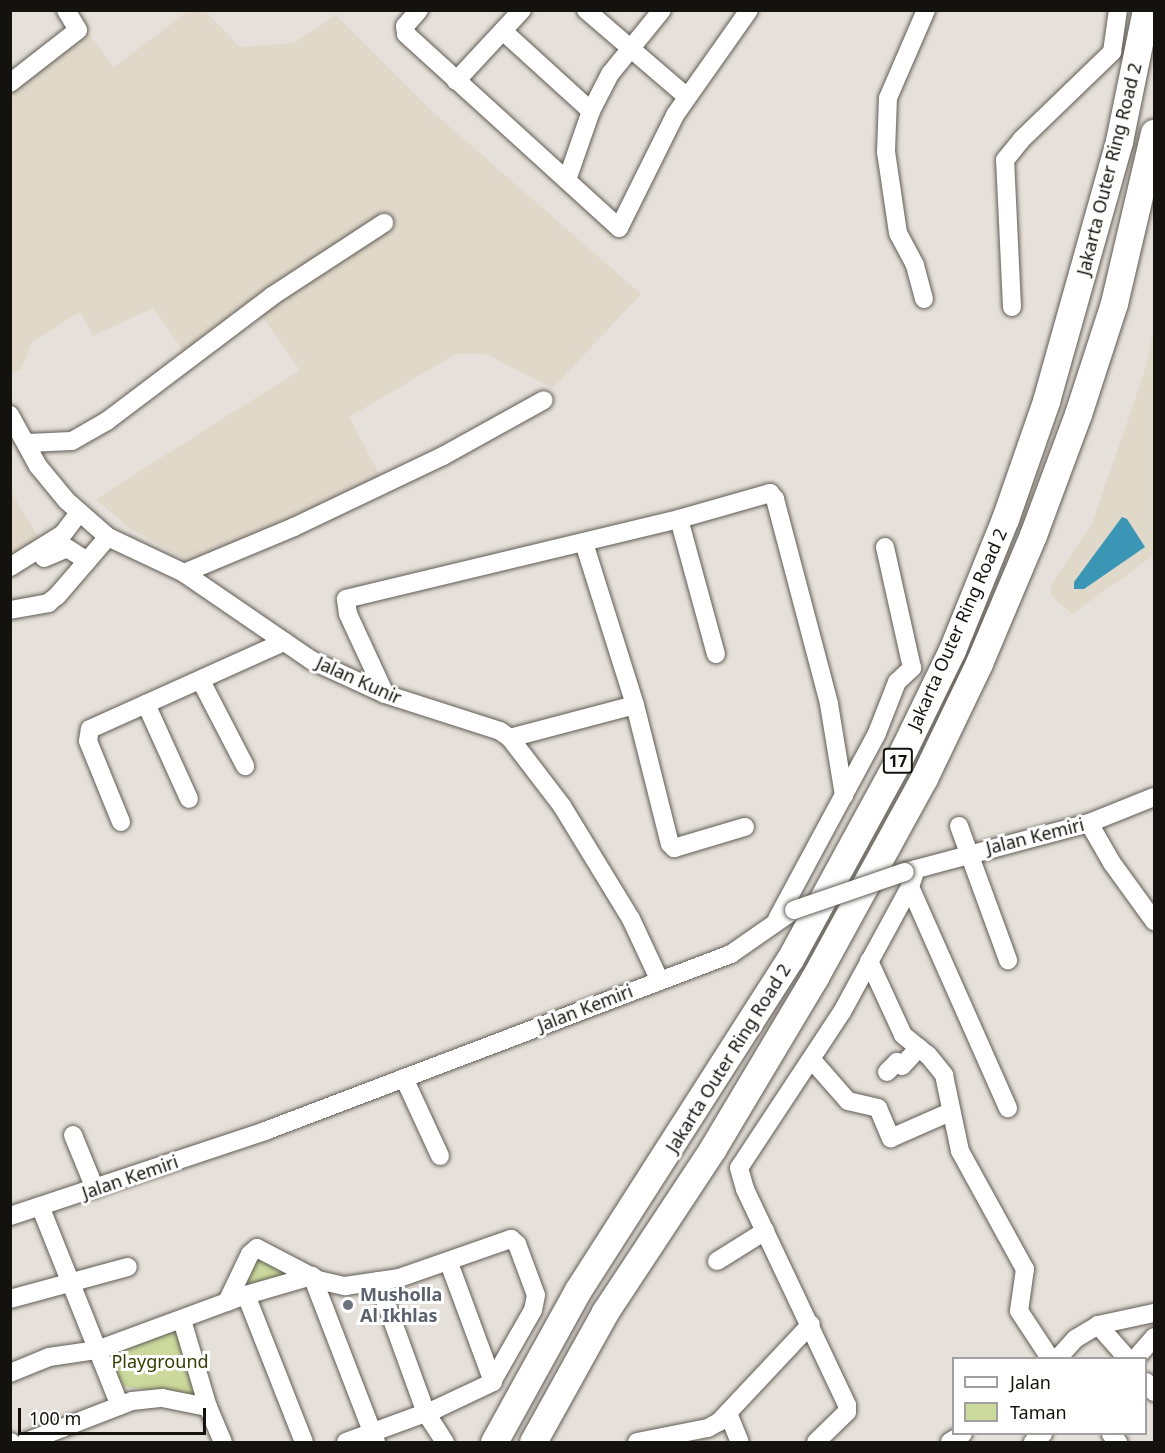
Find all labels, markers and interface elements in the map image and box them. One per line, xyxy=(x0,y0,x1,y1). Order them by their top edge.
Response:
street label: Jakarta Outer Ring Road 2 xyxy=(1072,60,1146,278)
street label: Jakarta Outer Ring Road 2 xyxy=(903,525,1011,733)
street label: Jalan Kunir xyxy=(313,652,405,708)
road number: 17 xyxy=(882,748,914,774)
street label: Jalan Kemiri xyxy=(984,813,1086,859)
street label: Jakarta Outer Ring Road 2 xyxy=(661,960,795,1156)
street label: Jalan Kemiri xyxy=(534,980,636,1036)
street label: Jalan Kemiri xyxy=(79,1150,181,1204)
place label: Musholla Al Ikhlas xyxy=(360,1284,442,1326)
marker: Musholla Al Ikhlas xyxy=(341,1298,355,1312)
park label: Playground xyxy=(111,1350,209,1372)
legend xyxy=(952,1357,1147,1435)
text: Jalan xyxy=(1010,1370,1051,1394)
scale bar xyxy=(21,1396,208,1434)
text: Taman xyxy=(1010,1400,1067,1424)
text: 100 m xyxy=(29,1406,81,1430)

